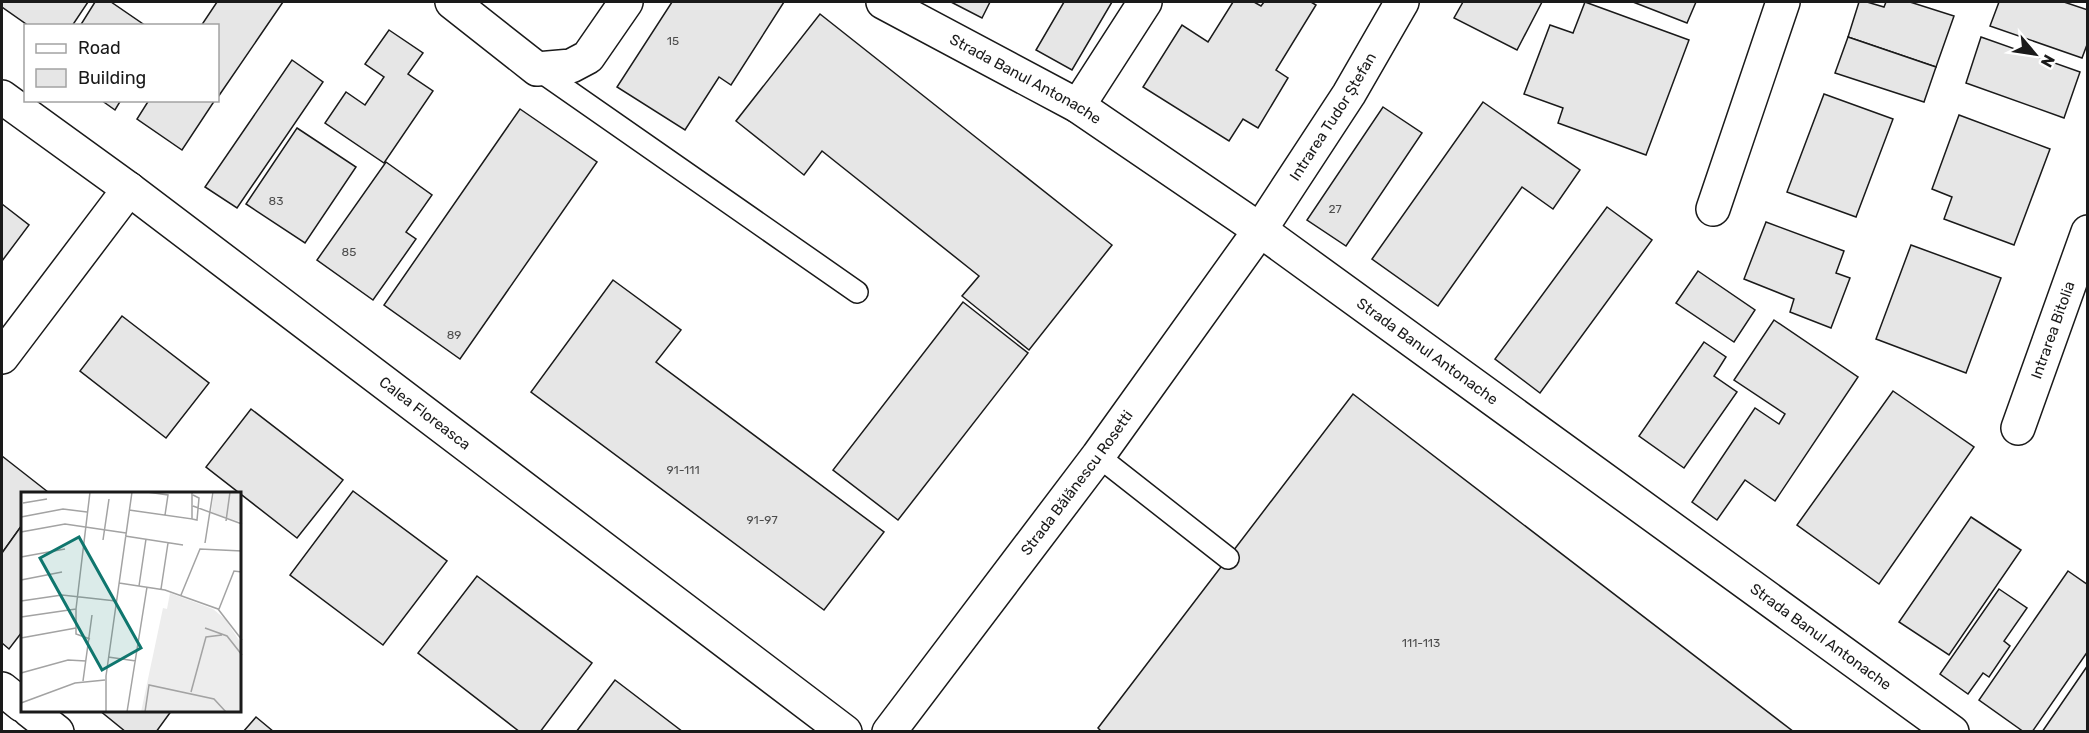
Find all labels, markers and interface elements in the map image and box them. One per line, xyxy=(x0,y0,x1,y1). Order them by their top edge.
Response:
legend xyxy=(24,24,219,102)
north arrow xyxy=(2005,24,2065,84)
street label: Strada Banul Antonache xyxy=(947,30,1105,128)
house number: 15 xyxy=(667,34,679,48)
text: Road xyxy=(78,37,121,59)
street label: Intrarea Tudor Ștefan xyxy=(1286,49,1380,184)
text: N xyxy=(2037,51,2059,71)
text: Building xyxy=(78,67,146,89)
house number: 83 xyxy=(269,194,283,208)
house number: 27 xyxy=(1328,202,1342,216)
house number: 85 xyxy=(342,245,356,259)
street label: Intrarea Bitolia xyxy=(2027,279,2079,381)
street label: Strada Banul Antonache xyxy=(1353,294,1502,409)
house number: 89 xyxy=(447,328,461,342)
street label: Calea Floreasca xyxy=(376,373,474,454)
street label: Strada Bălănescu Rosetti xyxy=(1017,407,1137,559)
house number: 91-111 xyxy=(666,463,700,477)
inset map xyxy=(21,492,242,712)
house number: 91-97 xyxy=(746,513,778,527)
street label: Strada Banul Antonache xyxy=(1747,580,1895,694)
house number: 111-113 xyxy=(1402,636,1440,650)

